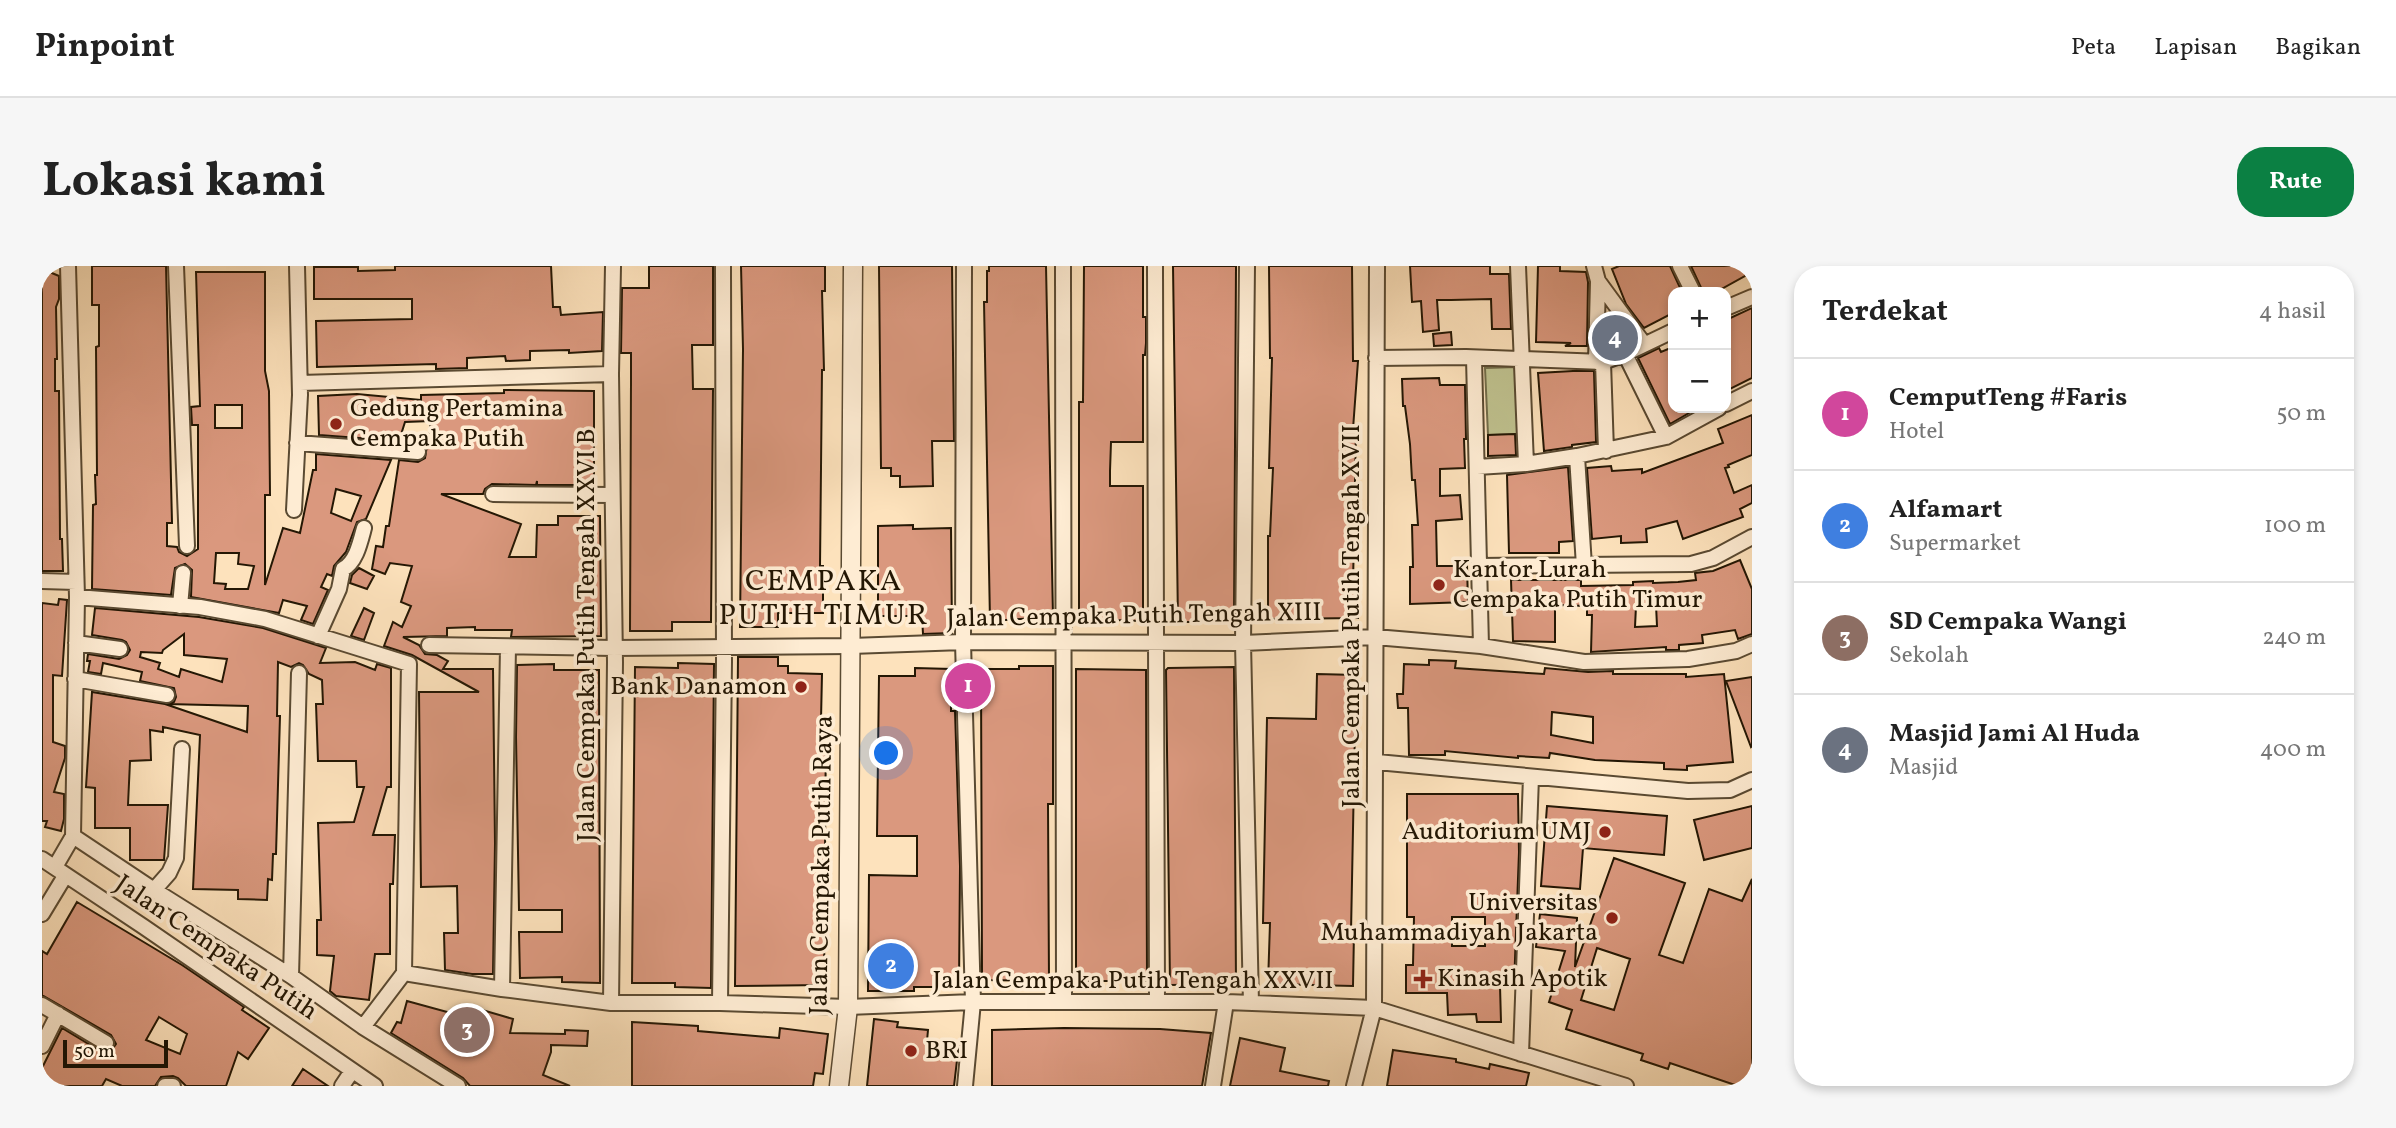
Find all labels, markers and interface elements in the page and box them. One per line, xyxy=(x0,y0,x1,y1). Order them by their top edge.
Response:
text: Pinpoint xyxy=(35,25,175,71)
text: Peta xyxy=(2071,31,2116,65)
text: Lapisan xyxy=(2154,31,2237,65)
text: Bagikan xyxy=(2275,31,2361,65)
button: Rute xyxy=(2237,147,2354,217)
text: Lokasi kami xyxy=(42,148,326,217)
map controls xyxy=(1668,287,1731,413)
button: + xyxy=(1668,287,1731,350)
text: Terdekat xyxy=(1822,291,1948,333)
text: 4 hasil xyxy=(2259,296,2326,328)
pin: 4 xyxy=(1592,312,1638,364)
button: − xyxy=(1668,350,1731,413)
text: CemputTeng #Faris xyxy=(1889,380,2127,416)
place label: Gedung Pertamina Cempaka Putih xyxy=(350,391,564,457)
text: 1 xyxy=(1840,398,1850,430)
text: 50 m xyxy=(2277,398,2326,430)
marker: Gedung Pertamina Cempaka Putih xyxy=(328,416,344,432)
text: Hotel xyxy=(1889,416,1944,448)
street label: Jalan Cempaka Putih Tengah XVII xyxy=(1334,424,1370,808)
street label: Jalan Cempaka Putih Tengah XXVI B xyxy=(569,428,605,842)
text: Alfamart xyxy=(1889,492,2002,528)
text: 2 xyxy=(1839,510,1851,542)
text: 100 m xyxy=(2264,510,2326,542)
text: Supermarket xyxy=(1889,528,2021,560)
place label: Kantor Lurah Cempaka Putih Timur xyxy=(1453,552,1703,618)
district label: CEMPAKA PUTIH TIMUR xyxy=(719,561,929,637)
marker: Kantor Lurah Cempaka Putih Timur xyxy=(1431,577,1447,593)
street label: Jalan Cempaka Putih Tengah XIII xyxy=(946,595,1322,637)
text: SD Cempaka Wangi xyxy=(1889,604,2127,640)
text: 3 xyxy=(1839,622,1851,654)
text: 240 m xyxy=(2262,622,2326,654)
text: Sekolah xyxy=(1889,640,1969,672)
pin: 1 xyxy=(945,660,991,712)
place label: Bank Danamon xyxy=(610,669,787,705)
marker: Bank Danamon xyxy=(793,679,809,695)
street label: Jalan Cempaka Putih Raya xyxy=(801,715,843,1015)
text: Masjid Jami Al Huda xyxy=(1889,716,2140,752)
text: 4 xyxy=(1838,734,1852,766)
text: 400 m xyxy=(2260,734,2326,766)
your location xyxy=(869,736,903,770)
text: Masjid xyxy=(1889,752,1958,784)
place label: Auditorium UMJ xyxy=(1401,814,1591,850)
marker: Auditorium UMJ xyxy=(1597,824,1613,840)
street label: Jalan Cempaka Putih xyxy=(107,867,325,1029)
place label: Universitas Muhammadiyah Jakarta xyxy=(1320,885,1598,951)
marker: Universitas Muhammadiyah Jakarta xyxy=(1604,910,1620,926)
pin: 2 xyxy=(868,940,914,992)
place label: Kinasih Apotik xyxy=(1437,961,1608,997)
street label: Jalan Cempaka Putih Tengah XXVII xyxy=(932,963,1334,999)
marker: Kinasih Apotik xyxy=(1415,971,1431,987)
pin: 3 xyxy=(444,1004,490,1056)
place label: BRI xyxy=(925,1033,968,1069)
scale bar xyxy=(63,1037,168,1069)
text: 50 m xyxy=(74,1039,115,1065)
marker: BRI xyxy=(903,1043,919,1059)

